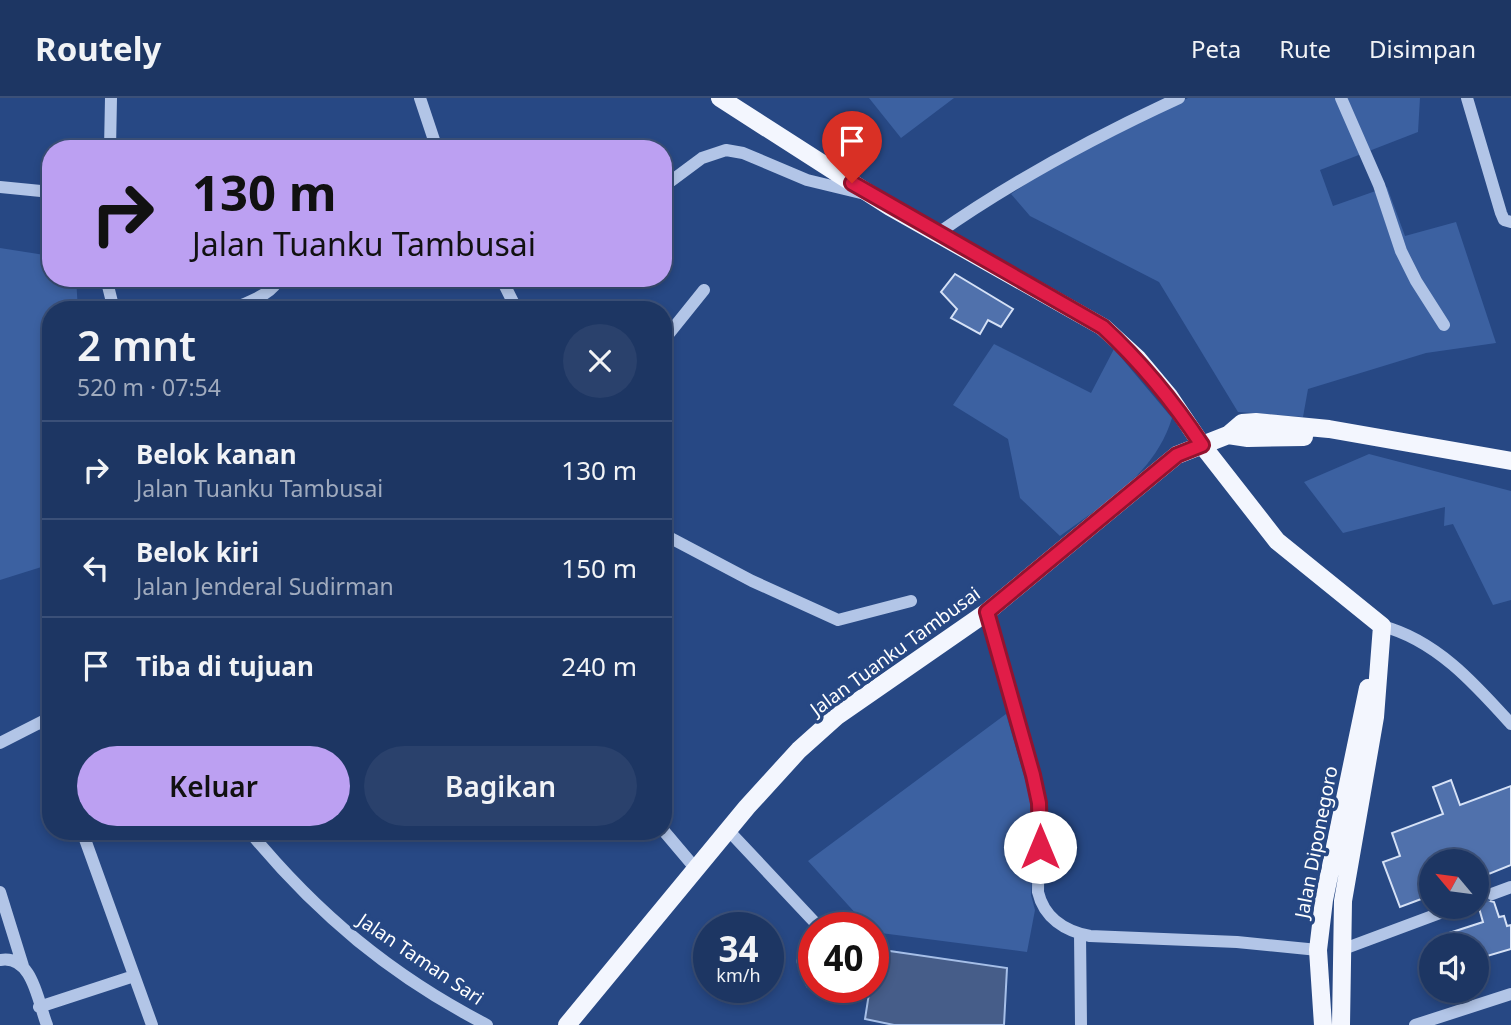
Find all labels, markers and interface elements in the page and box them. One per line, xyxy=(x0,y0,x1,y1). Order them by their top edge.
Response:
text: Routely xyxy=(35,26,161,71)
text: Peta xyxy=(1191,32,1241,65)
text: Rute xyxy=(1279,32,1331,65)
text: Disimpan xyxy=(1369,32,1476,65)
pin xyxy=(822,111,882,183)
icon: arrive xyxy=(833,122,871,160)
text: 130 m xyxy=(192,159,337,225)
icon: right xyxy=(77,168,168,259)
text: Jalan Tuanku Tambusai xyxy=(192,222,536,265)
text: 2 mnt xyxy=(77,316,196,373)
button: close xyxy=(563,324,637,398)
text: 520 m · 07:54 xyxy=(77,371,221,403)
text: Belok kanan xyxy=(136,436,297,472)
icon: right xyxy=(77,451,115,489)
text: 130 m xyxy=(561,452,637,488)
text: Jalan Tuanku Tambusai xyxy=(136,472,383,504)
text: Belok kiri xyxy=(136,534,259,570)
icon: left xyxy=(77,549,115,587)
text: 150 m xyxy=(561,550,637,586)
text: Jalan Jenderal Sudirman xyxy=(136,570,394,602)
street label: Jalan Tuanku Tambusai xyxy=(803,580,985,723)
icon: arrive xyxy=(77,647,115,685)
text: Tiba di tujuan xyxy=(136,648,314,684)
text: 240 m xyxy=(561,648,637,684)
button: Keluar xyxy=(77,746,350,826)
button: Bagikan xyxy=(364,746,637,826)
street label: Jalan Diponegoro xyxy=(1288,764,1344,922)
position arrow xyxy=(1003,810,1077,884)
north arrow xyxy=(1419,849,1489,919)
map controls xyxy=(1419,849,1489,1003)
street label: Jalan Taman Sari xyxy=(351,906,489,1011)
speed limit sign: 40 xyxy=(798,912,889,1003)
text: 34 xyxy=(718,925,759,972)
button: sound xyxy=(1419,933,1489,1003)
text: km/h xyxy=(716,963,761,987)

